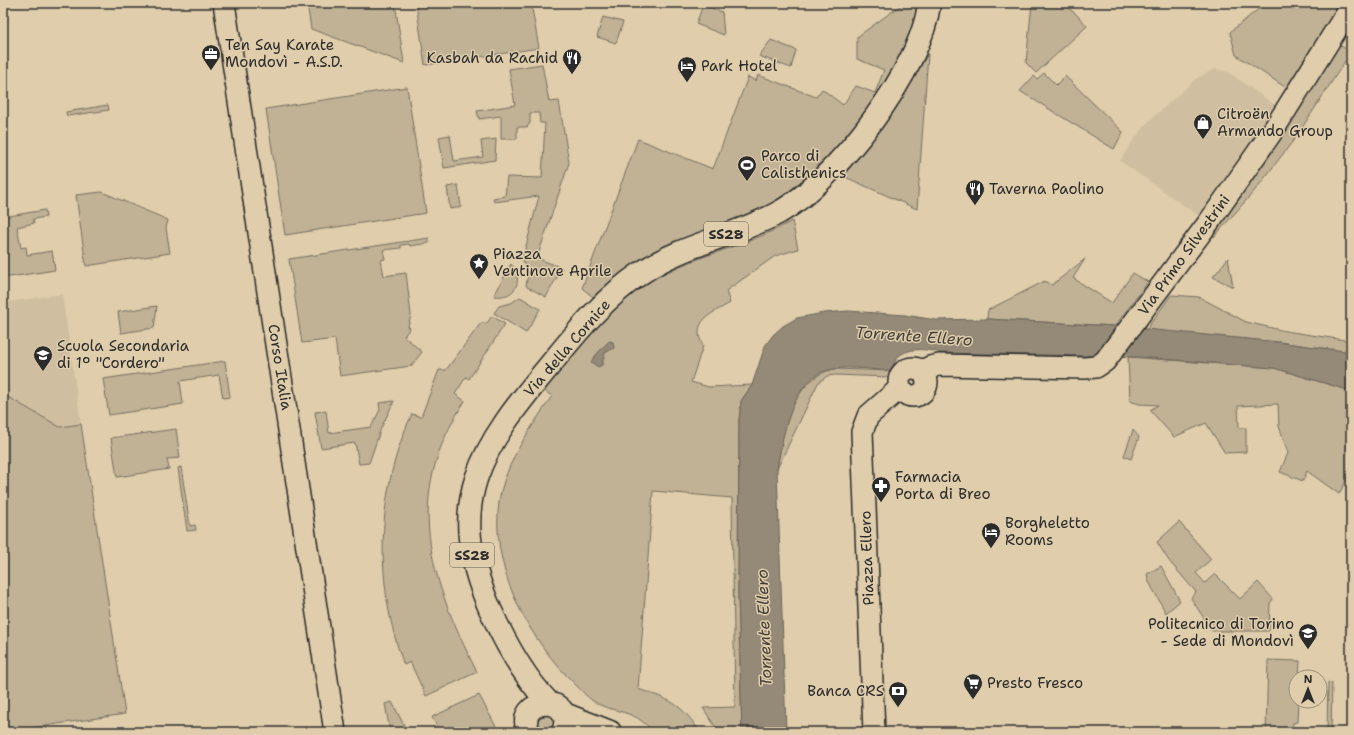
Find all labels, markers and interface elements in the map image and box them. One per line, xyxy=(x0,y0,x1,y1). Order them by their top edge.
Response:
place label: Ten Say Karate Mondovì - A.S.D. xyxy=(225,35,343,72)
office icon: Ten Say Karate Mondovì - A.S.D. xyxy=(200,43,222,71)
restaurant icon: Kasbah da Rachid xyxy=(561,47,583,75)
place label: Kasbah da Rachid xyxy=(426,48,558,68)
hotel icon: Park Hotel xyxy=(676,55,698,83)
place label: Park Hotel xyxy=(701,56,778,76)
place label: Citroën Armando Group xyxy=(1217,104,1333,141)
shop icon: Citroën Armando Group xyxy=(1192,112,1214,140)
place label: Parco di Calisthenics xyxy=(761,146,846,183)
sports icon: Parco di Calisthenics xyxy=(736,154,758,182)
restaurant icon: Taverna Paolino xyxy=(964,178,986,206)
place label: Taverna Paolino xyxy=(989,179,1104,199)
street label: Via Primo Silvestrini xyxy=(1133,191,1235,319)
road number: SS28 xyxy=(704,222,748,246)
place label: Piazza Ventinove Aprile xyxy=(493,244,612,281)
place icon: Piazza Ventinove Aprile xyxy=(468,252,490,280)
street label: Via della Cornice xyxy=(519,295,615,401)
water label: Torrente Ellero xyxy=(855,321,974,351)
street label: Corso Italia xyxy=(263,323,297,412)
place label: Scuola Secondaria di 1° "Cordero" xyxy=(57,336,190,373)
school or university icon: Scuola Secondaria di 1° "Cordero" xyxy=(32,344,54,372)
place label: Farmacia Porta di Breo xyxy=(895,467,991,504)
pharmacy icon: Farmacia Porta di Breo xyxy=(870,475,892,503)
street label: Piazza Ellero xyxy=(855,510,879,606)
place label: Borgheletto Rooms xyxy=(1005,513,1090,550)
hotel icon: Borgheletto Rooms xyxy=(980,521,1002,549)
road number: SS28 xyxy=(450,543,494,567)
water label: Torrente Ellero xyxy=(751,569,777,687)
place label: Politecnico di Torino - Sede di Mondovì xyxy=(1148,614,1294,651)
school or university icon: Politecnico di Torino - Sede di Mondovì xyxy=(1297,622,1319,650)
north arrow xyxy=(1288,669,1328,709)
supermarket icon: Presto Fresco xyxy=(962,672,984,700)
text: N xyxy=(1304,672,1313,687)
place label: Presto Fresco xyxy=(987,673,1083,693)
bank icon: Banca CRS xyxy=(887,680,909,708)
place label: Banca CRS xyxy=(807,681,884,701)

